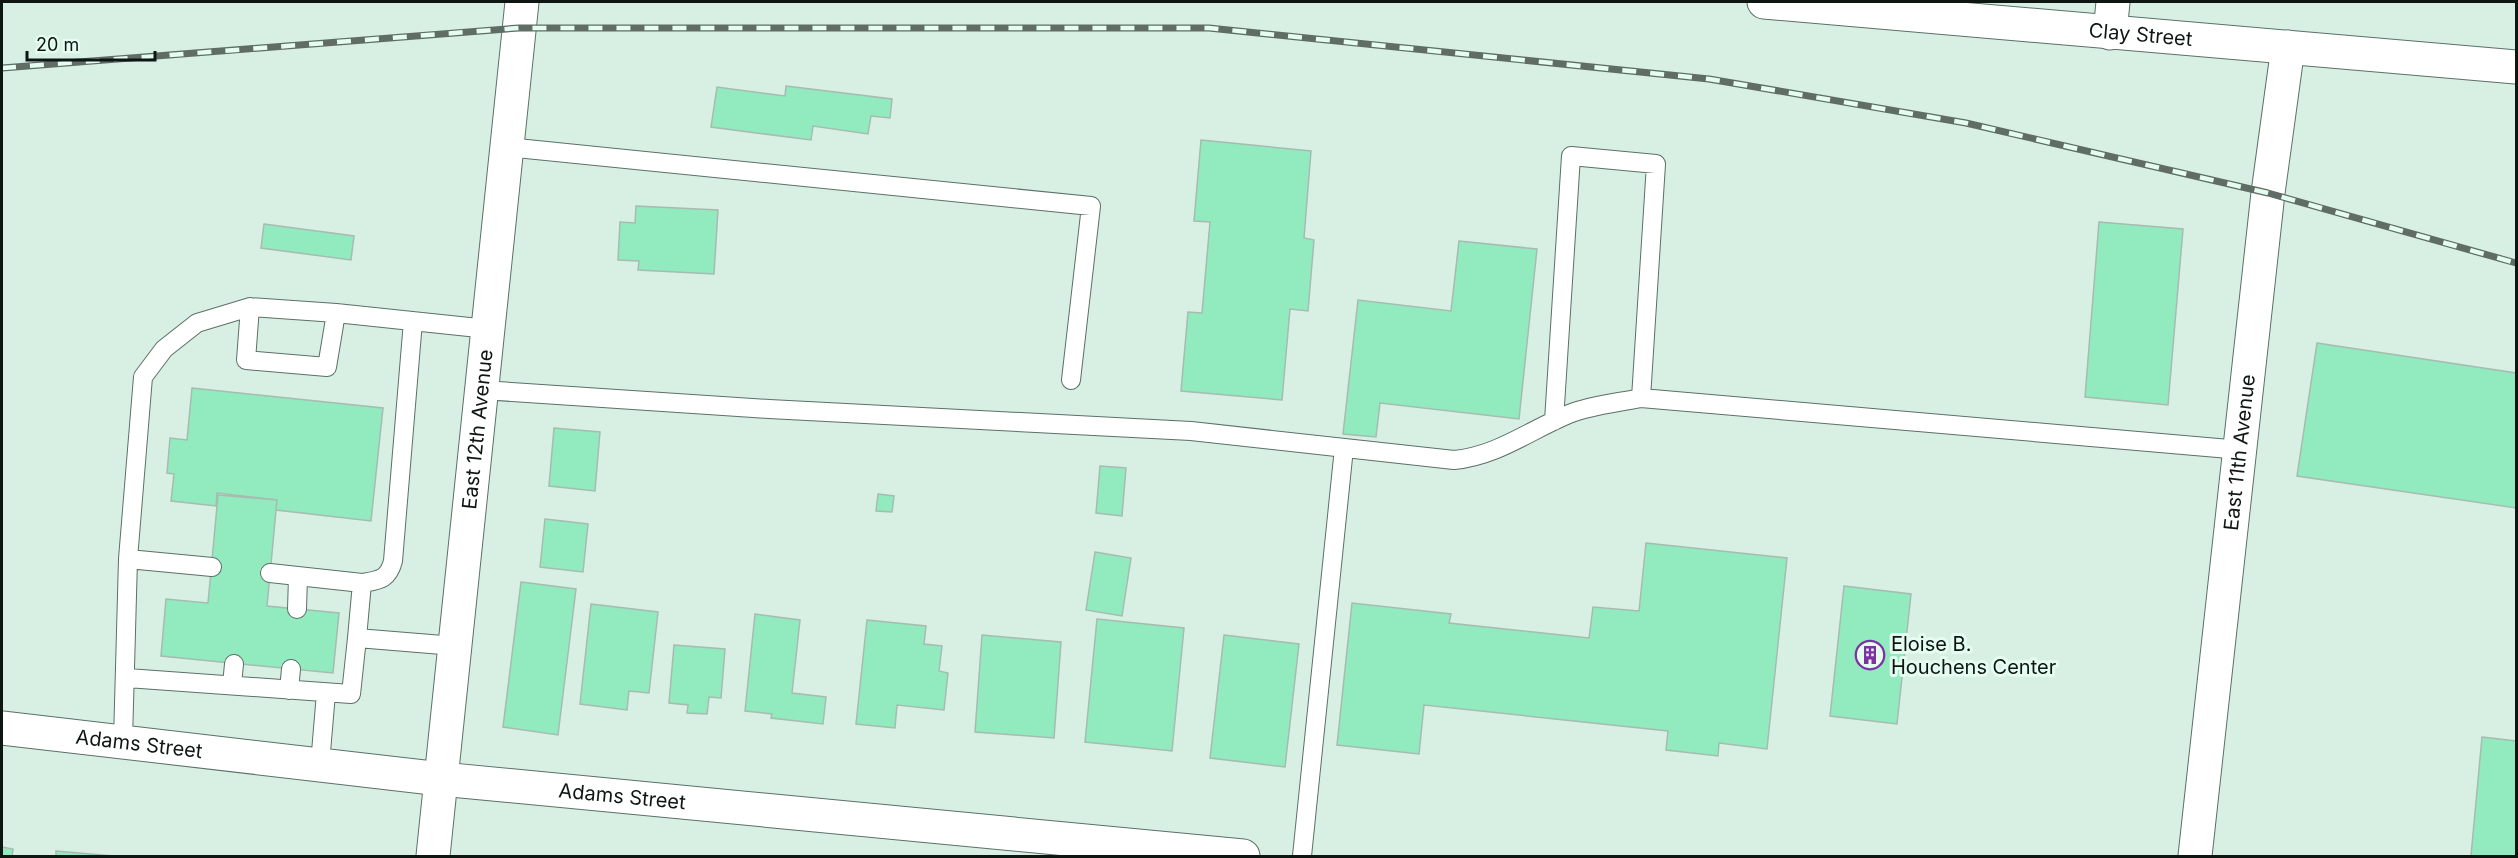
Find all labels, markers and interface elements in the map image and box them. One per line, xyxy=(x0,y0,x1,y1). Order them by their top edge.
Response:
street label: Clay Street xyxy=(2088,18,2194,51)
scale bar xyxy=(27,24,154,62)
text: 20 m xyxy=(36,34,79,55)
street label: East 12th Avenue xyxy=(457,348,498,510)
street label: East 11th Avenue xyxy=(2219,373,2260,532)
place label: Eloise B. Houchens Center xyxy=(1891,632,2057,679)
building icon: Eloise B. Houchens Center xyxy=(1854,639,1886,671)
street label: Adams Street xyxy=(74,725,204,763)
street label: Adams Street xyxy=(558,778,687,814)

